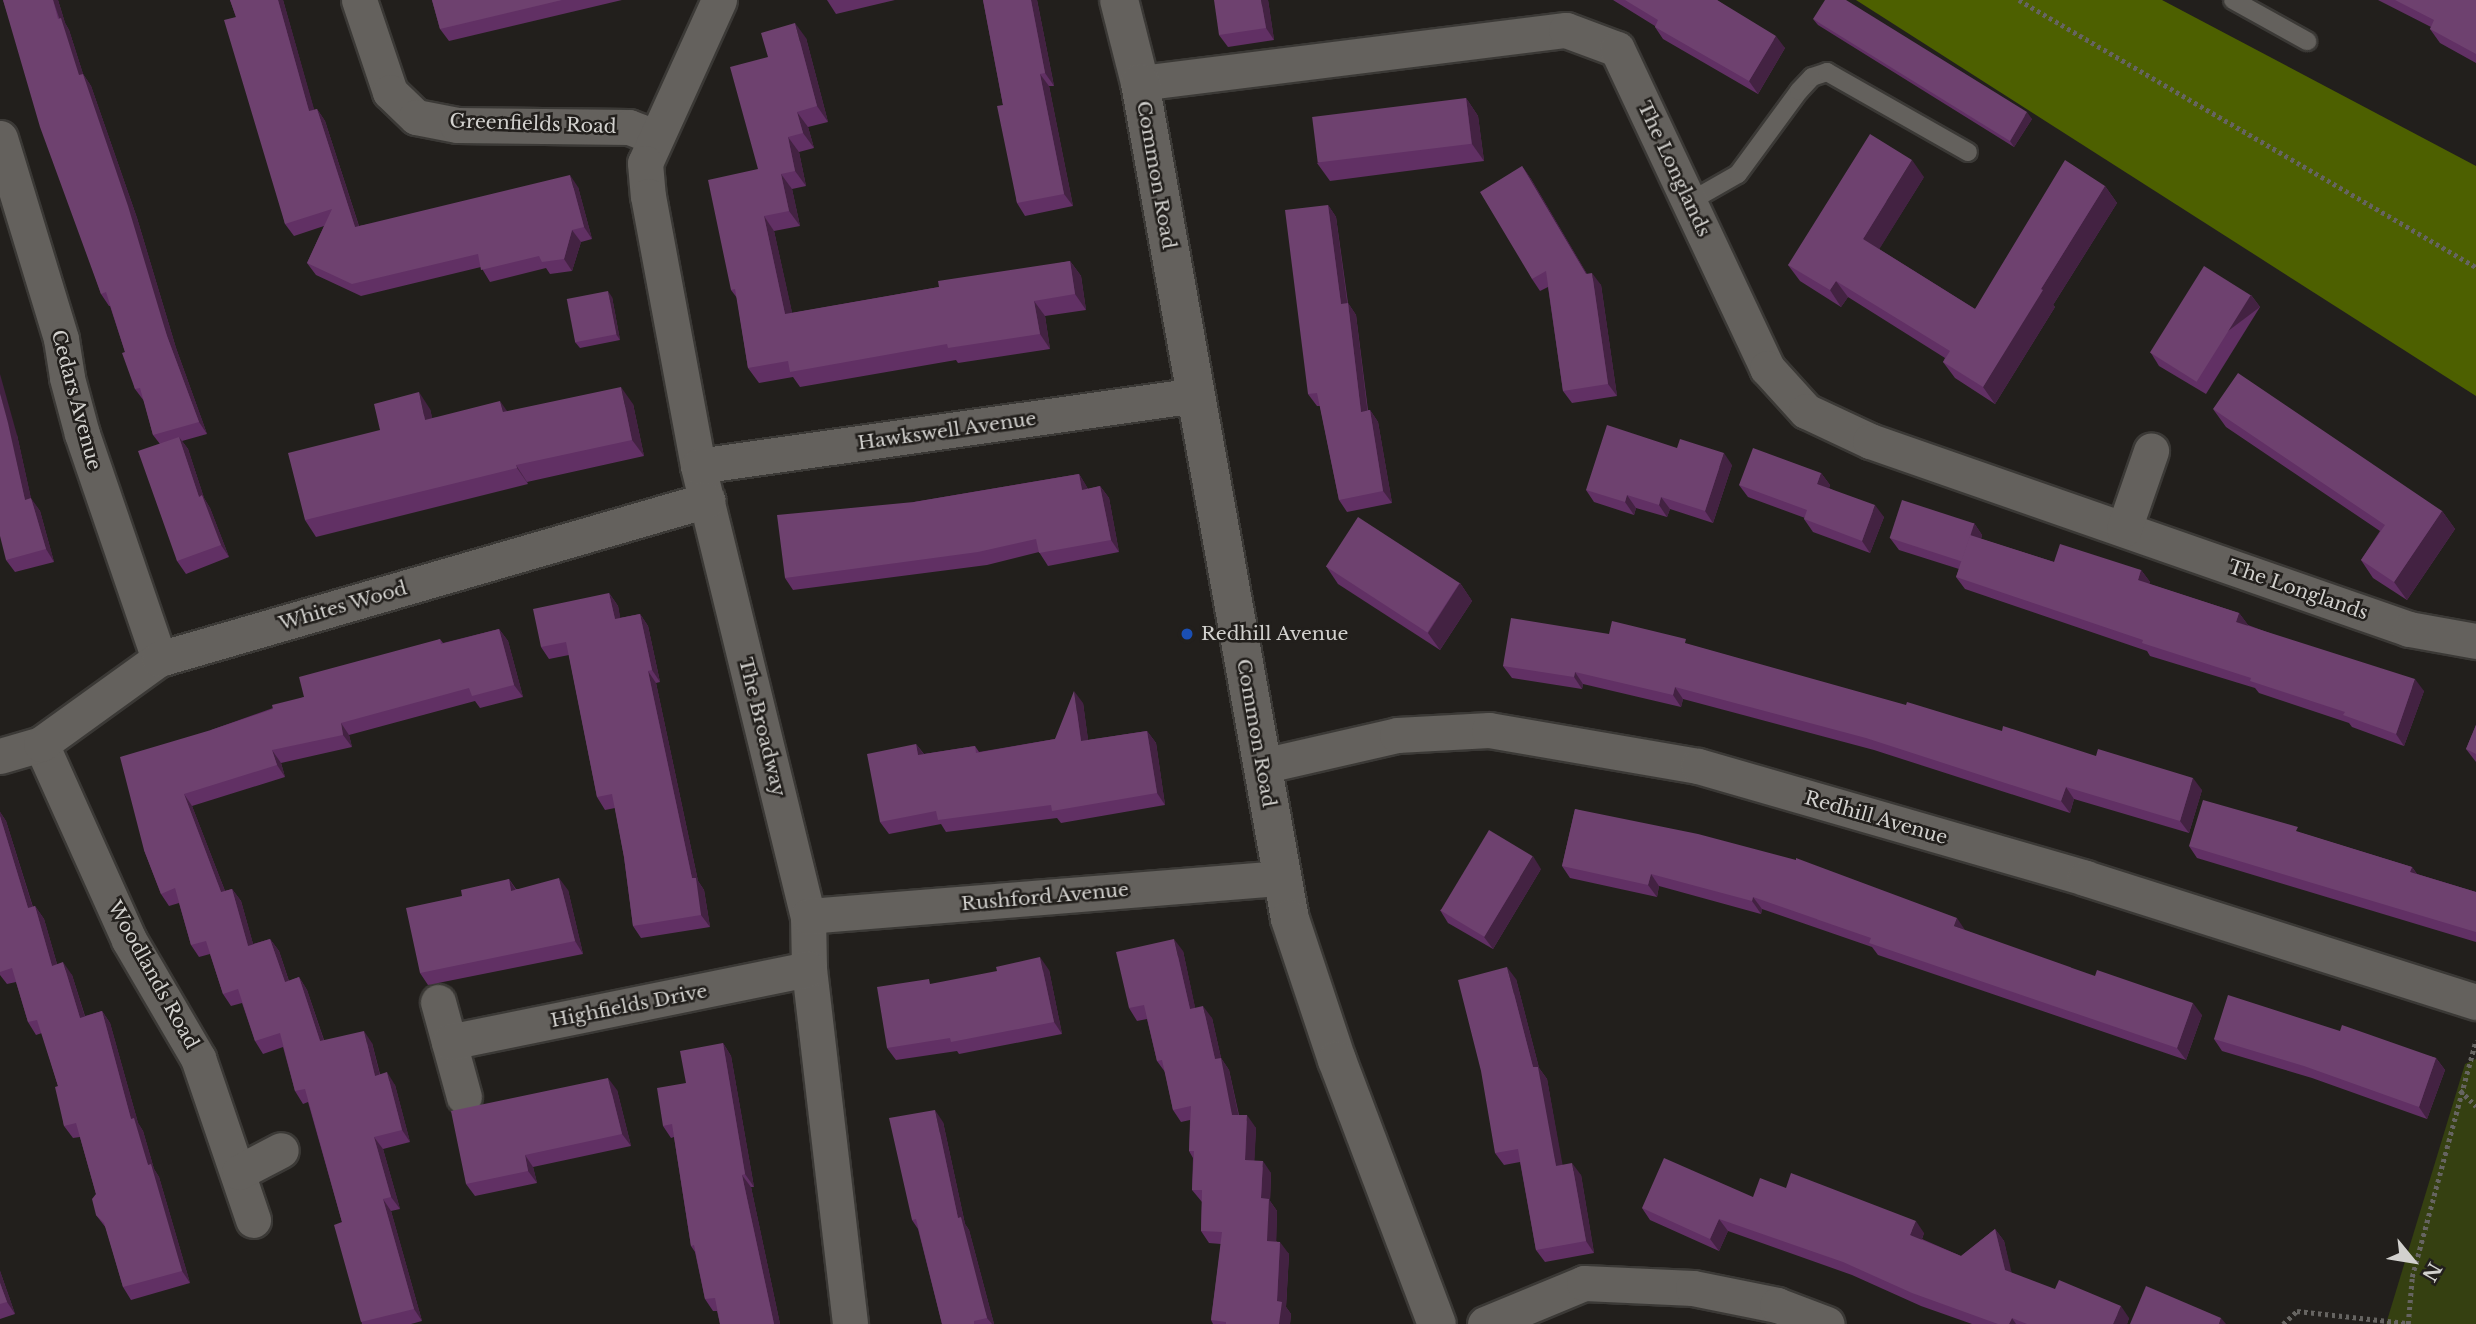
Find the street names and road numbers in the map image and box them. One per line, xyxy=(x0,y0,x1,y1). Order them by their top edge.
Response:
street label: The Longlands xyxy=(1633,98,1715,240)
street label: Common Road xyxy=(1132,99,1180,251)
street label: Greenfields Road xyxy=(449,110,617,138)
street label: Cedars Avenue xyxy=(46,327,106,473)
street label: Hawkswell Avenue xyxy=(856,407,1038,455)
street label: The Longlands xyxy=(2225,555,2371,625)
street label: Whites Wood xyxy=(276,577,410,635)
street label: The Broadway xyxy=(734,655,790,799)
street label: Common Road xyxy=(1232,657,1280,809)
street label: Redhill Avenue xyxy=(1802,787,1950,849)
street label: Rushford Avenue xyxy=(960,878,1130,916)
street label: Woodlands Road xyxy=(103,897,203,1053)
street label: Highfields Drive xyxy=(549,980,709,1032)

